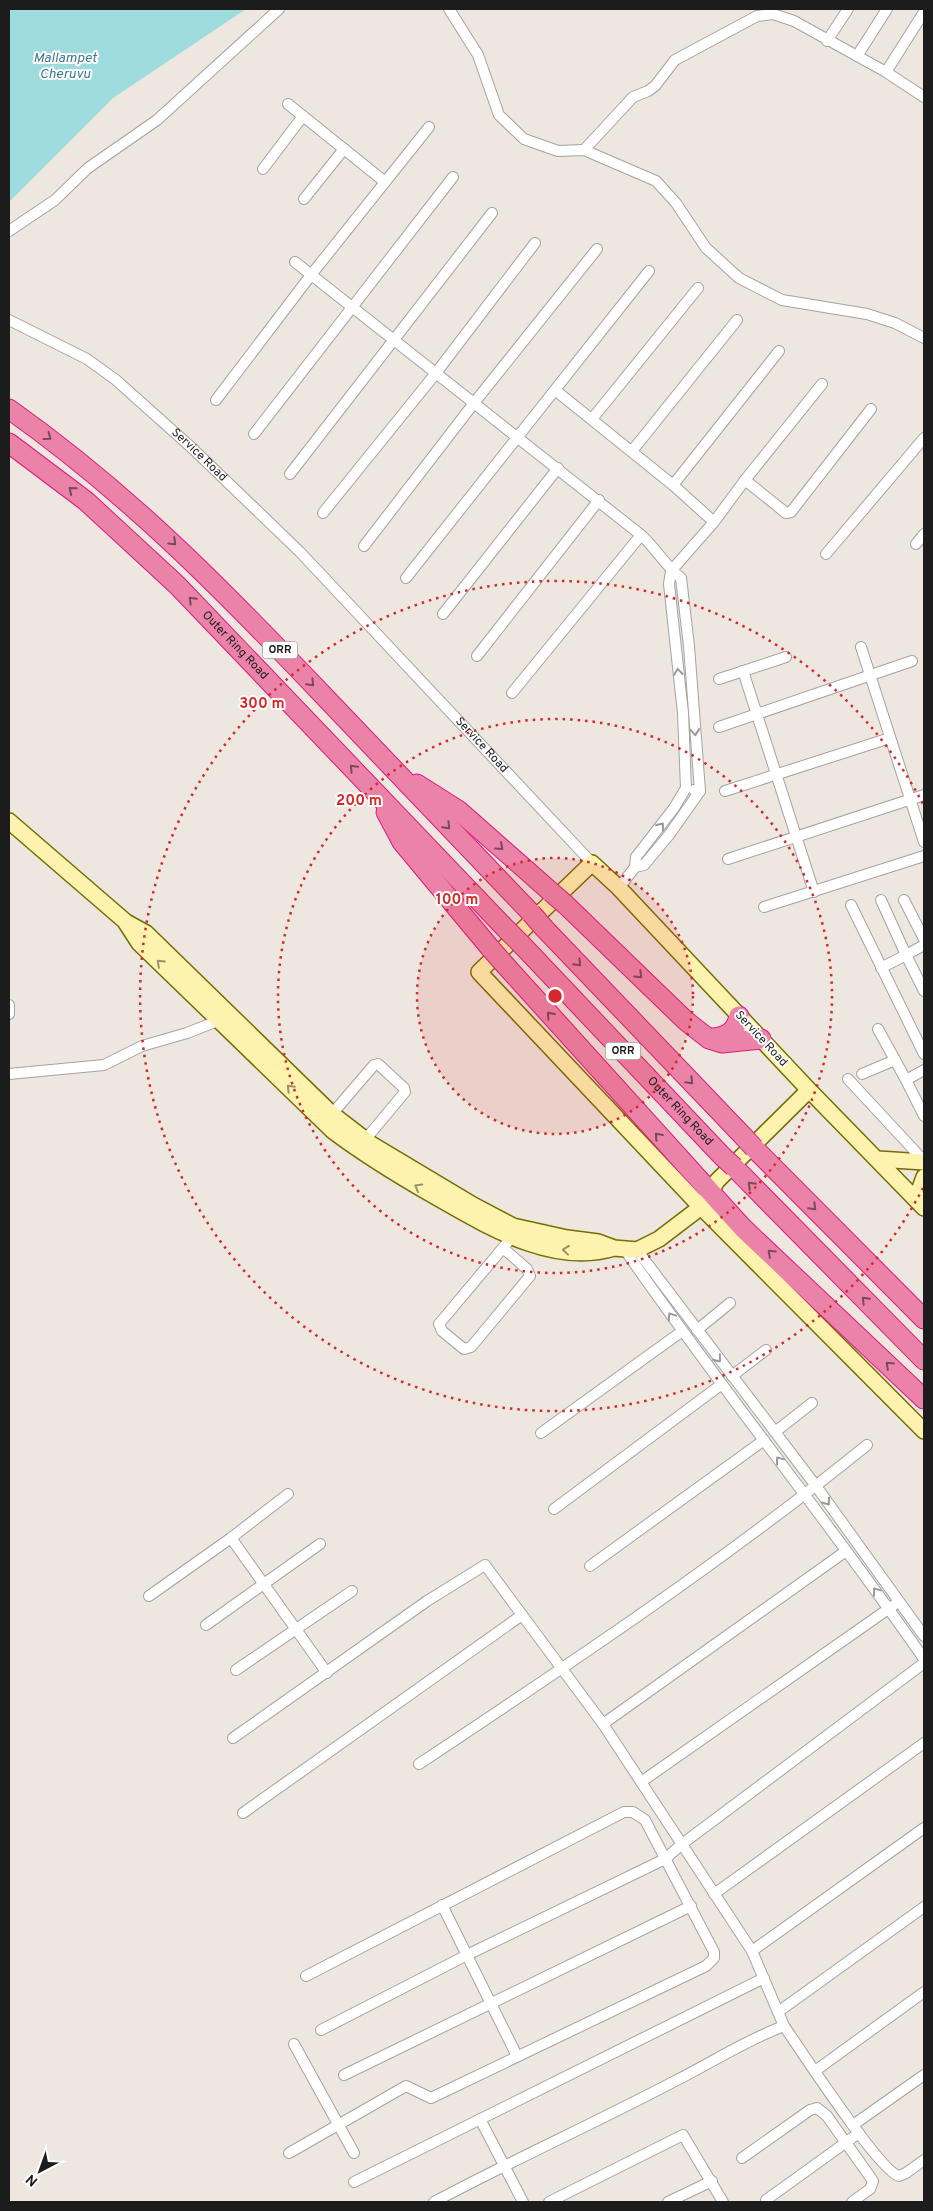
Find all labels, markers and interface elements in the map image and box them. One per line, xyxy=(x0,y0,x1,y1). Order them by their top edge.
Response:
water label: Mallampet Cheruvu xyxy=(33,50,98,83)
street label: Service Road xyxy=(168,425,230,485)
one-way arrow xyxy=(43,431,52,440)
one-way arrow xyxy=(69,488,78,496)
one-way arrow xyxy=(167,536,176,545)
one-way arrow xyxy=(189,597,198,606)
street label: Outer Ring Road xyxy=(198,608,272,683)
road number: ORR xyxy=(262,642,298,658)
one-way arrow xyxy=(673,668,684,676)
one-way arrow xyxy=(305,677,314,686)
text: 300 m xyxy=(239,695,285,714)
street label: Service Road xyxy=(451,714,511,777)
one-way arrow xyxy=(690,728,701,736)
one-way arrow xyxy=(350,764,359,773)
text: 200 m xyxy=(336,792,382,811)
one-way arrow xyxy=(441,820,450,829)
one-way arrow xyxy=(655,823,664,832)
one-way arrow xyxy=(494,842,503,850)
text: 100 m xyxy=(436,891,478,910)
one-way arrow xyxy=(572,957,581,966)
one-way arrow xyxy=(157,960,166,969)
one-way arrow xyxy=(633,969,642,978)
centre of rings xyxy=(546,987,564,1005)
street label: Service Road xyxy=(731,1008,791,1070)
one-way arrow xyxy=(547,1012,556,1021)
road number: ORR xyxy=(606,1042,640,1060)
street label: Outer Ring Road xyxy=(643,1074,716,1149)
one-way arrow xyxy=(684,1075,693,1084)
one-way arrow xyxy=(286,1085,295,1094)
one-way arrow xyxy=(655,1133,664,1142)
one-way arrow xyxy=(748,1181,757,1190)
one-way arrow xyxy=(414,1183,423,1193)
one-way arrow xyxy=(807,1201,816,1210)
one-way arrow xyxy=(562,1245,570,1256)
one-way arrow xyxy=(767,1250,776,1259)
one-way arrow xyxy=(862,1297,871,1306)
one-way arrow xyxy=(668,1312,677,1322)
one-way arrow xyxy=(713,1353,721,1362)
one-way arrow xyxy=(885,1362,894,1371)
one-way arrow xyxy=(777,1457,785,1466)
one-way arrow xyxy=(822,1496,830,1505)
one-way arrow xyxy=(873,1587,882,1596)
north arrow xyxy=(15,2146,65,2196)
text: N xyxy=(23,2170,42,2189)

